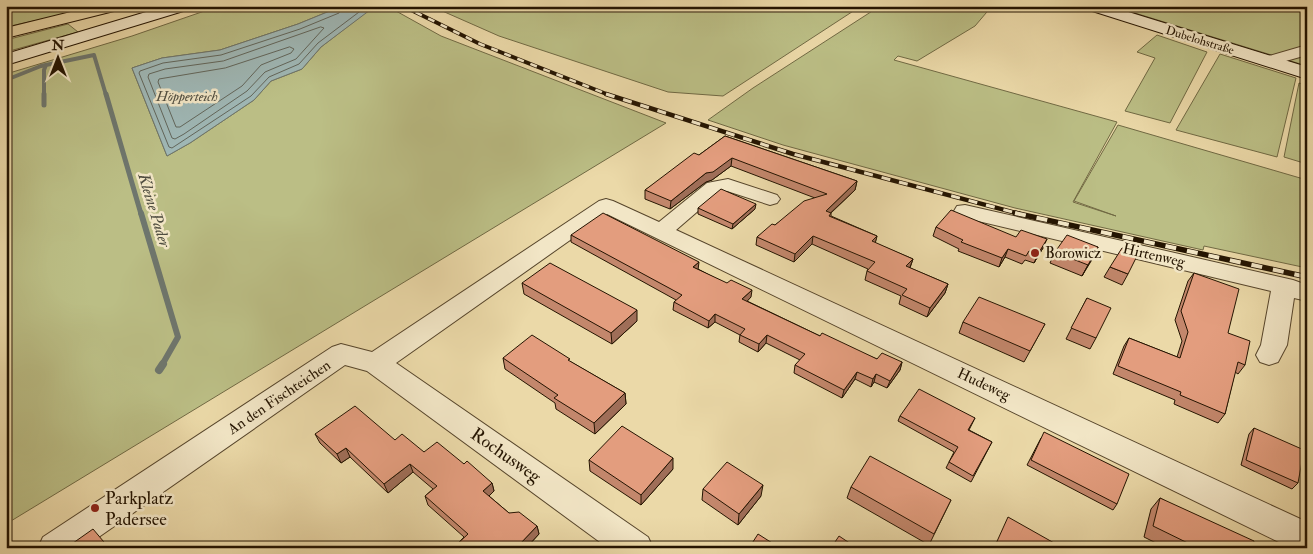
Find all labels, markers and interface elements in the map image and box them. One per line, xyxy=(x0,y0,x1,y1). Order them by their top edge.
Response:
street label: Dubelohstraße xyxy=(1164,23,1236,58)
north arrow xyxy=(32,32,82,82)
text: N xyxy=(51,37,65,54)
water label: Höpperteich xyxy=(155,88,218,105)
water label: Kleine Pader xyxy=(133,170,175,251)
street label: Hirtenweg xyxy=(1121,239,1187,272)
place label: Borowicz xyxy=(1045,244,1101,263)
marker: Borowicz xyxy=(1029,247,1041,259)
street label: An den Fischteichen xyxy=(223,356,335,439)
street label: Hudeweg xyxy=(954,364,1014,405)
street label: Rochusweg xyxy=(466,423,546,489)
place label: Parkplatz Padersee xyxy=(105,487,173,531)
marker: Parkplatz Padersee xyxy=(89,502,101,514)

